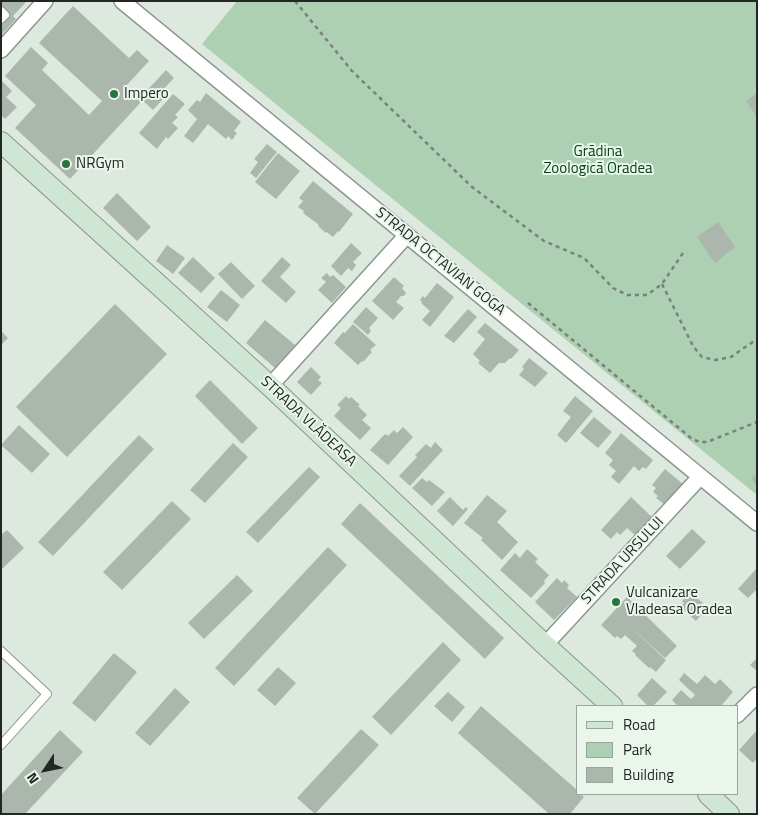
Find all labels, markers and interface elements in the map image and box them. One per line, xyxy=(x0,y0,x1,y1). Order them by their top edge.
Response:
place label: Impero xyxy=(124,85,169,103)
marker: Impero xyxy=(108,88,120,100)
park label: Grădina Zoologică Oradea xyxy=(543,143,653,178)
place label: NRGym xyxy=(76,155,124,173)
marker: NRGym xyxy=(60,158,72,170)
street label: STRADA OCTAVIAN GOGA xyxy=(372,204,508,320)
street label: STRADA VLĂDEASA xyxy=(256,373,360,471)
street label: STRADA URSULUI xyxy=(578,514,668,608)
place label: Vulcanizare Vladeasa Oradea xyxy=(626,584,732,619)
marker: Vulcanizare Vladeasa Oradea xyxy=(610,596,622,608)
legend xyxy=(576,705,738,795)
text: Road xyxy=(623,713,655,736)
text: Park xyxy=(623,738,652,761)
north arrow xyxy=(20,745,70,795)
text: Building xyxy=(623,763,674,786)
text: N xyxy=(21,769,44,789)

